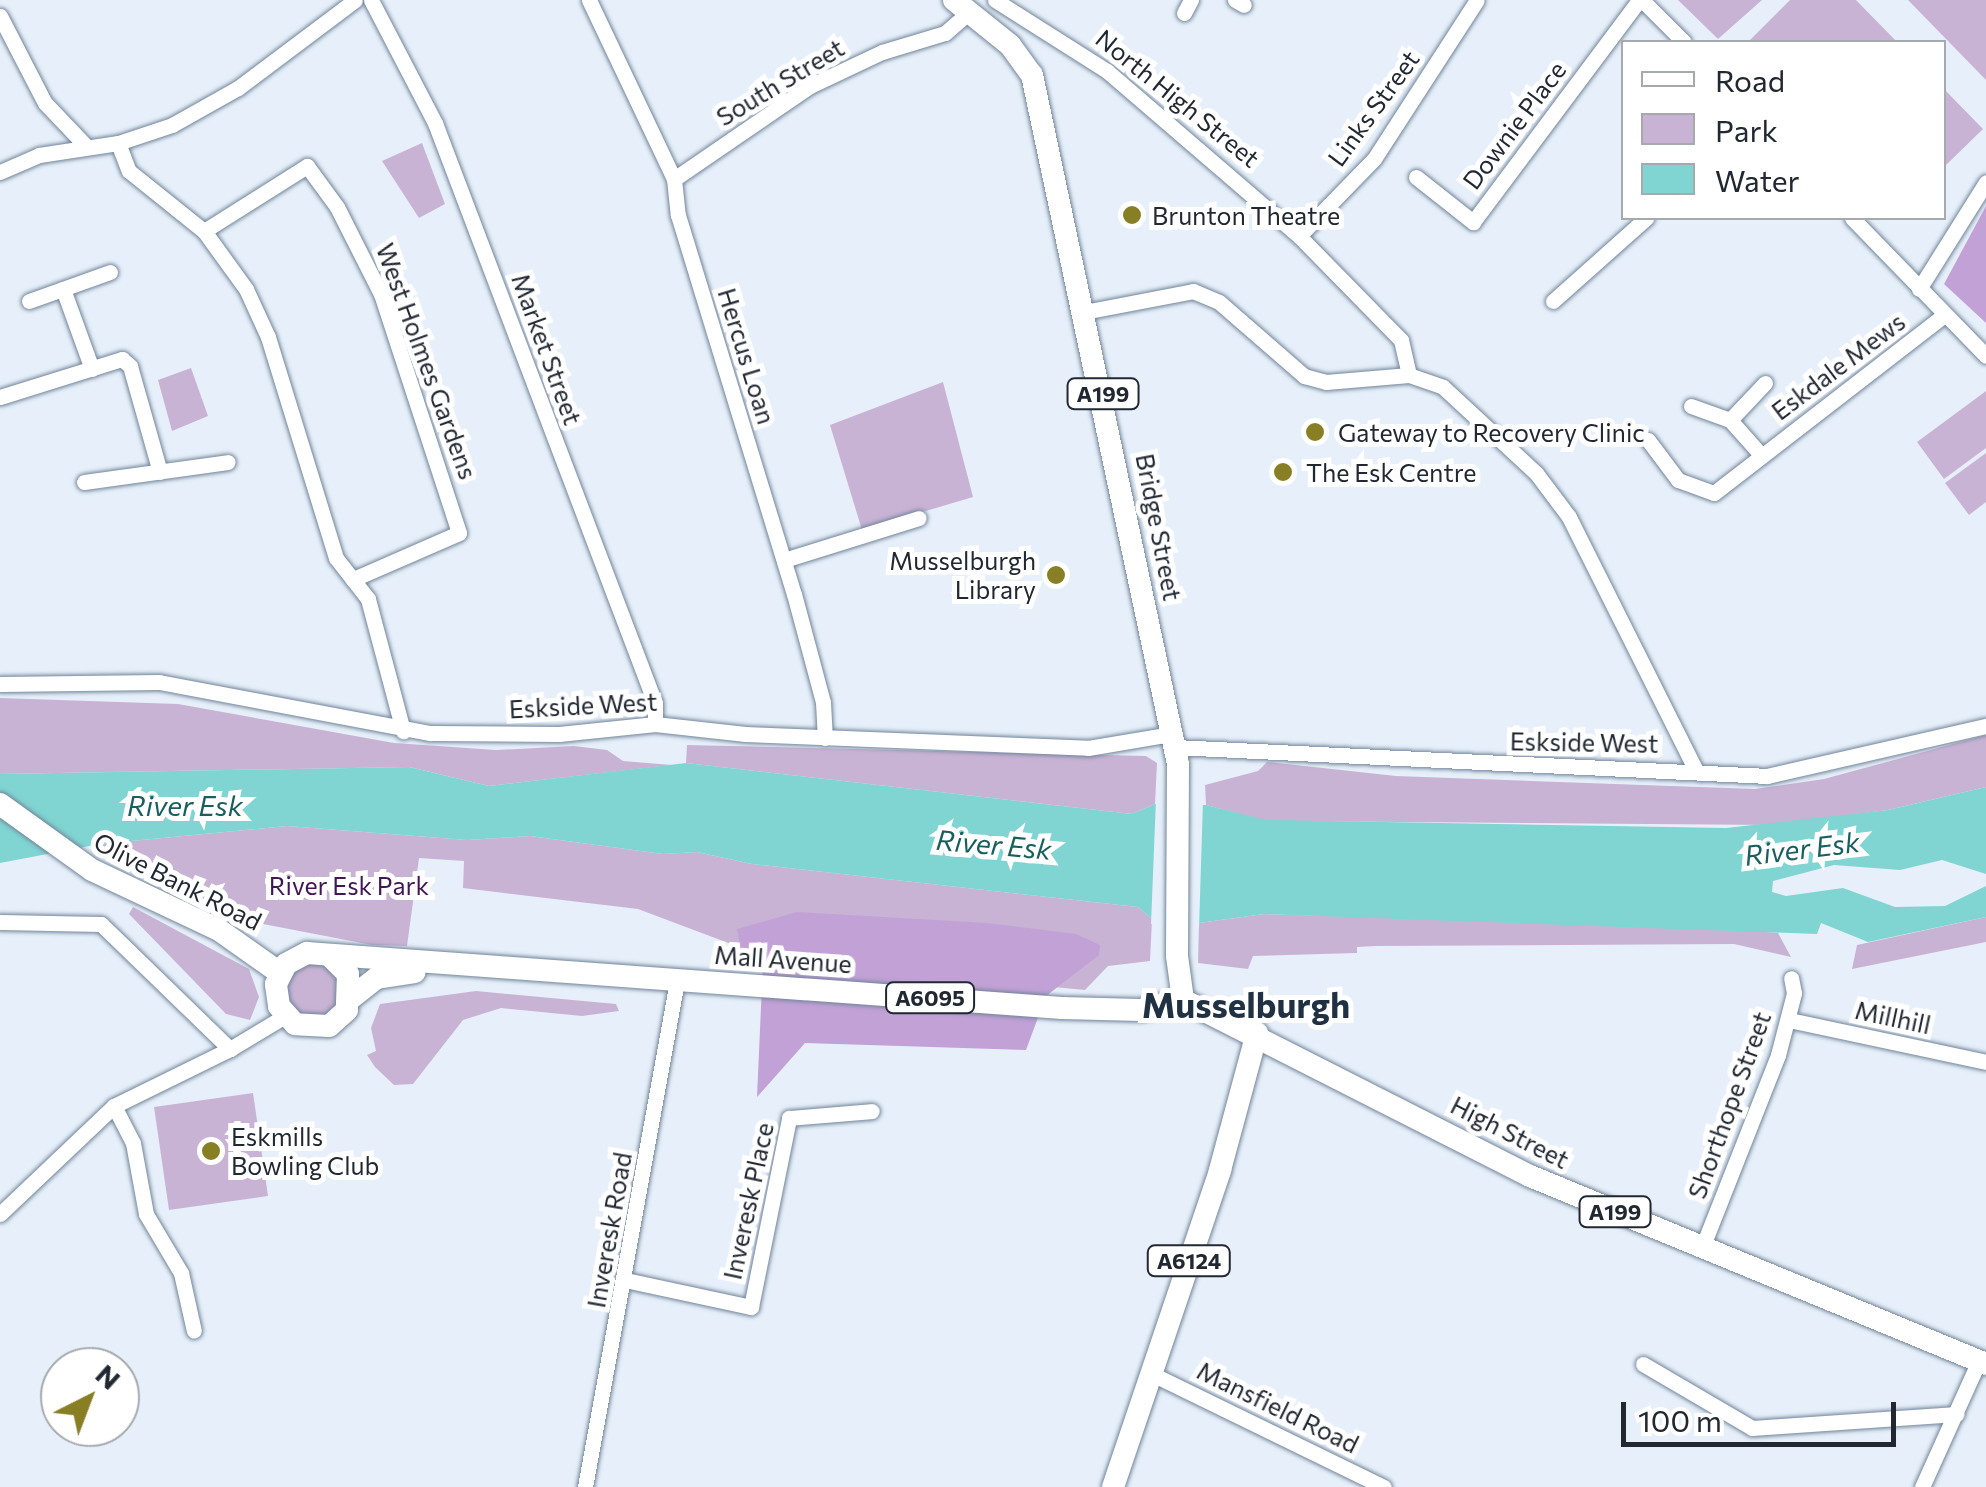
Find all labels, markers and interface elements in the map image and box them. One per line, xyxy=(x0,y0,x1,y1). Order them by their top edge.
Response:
street label: North High Street xyxy=(1090,23,1266,173)
street label: South Street xyxy=(711,32,849,132)
legend xyxy=(1621,40,1946,220)
street label: Links Street xyxy=(1321,44,1425,172)
street label: Downie Place xyxy=(1456,55,1572,195)
text: Road xyxy=(1715,61,1785,98)
text: Park xyxy=(1715,111,1778,148)
text: Water xyxy=(1715,161,1800,198)
place label: Brunton Theatre xyxy=(1152,200,1340,230)
marker: Brunton Theatre xyxy=(1121,204,1143,226)
street label: West Holmes Gardens xyxy=(370,239,484,483)
street label: Market Street xyxy=(506,269,588,429)
street label: Hercus Loan xyxy=(712,284,782,428)
street label: Eskdale Mews xyxy=(1765,306,1911,426)
road number: A199 xyxy=(1066,377,1140,411)
place label: Gateway to Recovery Clinic xyxy=(1338,417,1645,447)
marker: Gateway to Recovery Clinic xyxy=(1302,419,1328,445)
street label: Bridge Street xyxy=(1130,451,1188,603)
place label: The Esk Centre xyxy=(1306,457,1476,487)
marker: The Esk Centre xyxy=(1270,459,1296,485)
place label: Musselburgh Library xyxy=(889,546,1036,605)
marker: Musselburgh Library xyxy=(1045,564,1067,586)
street label: Eskside West xyxy=(508,686,658,724)
street label: Eskside West xyxy=(1510,726,1658,758)
water label: River Esk xyxy=(127,788,243,822)
water label: River Esk xyxy=(935,822,1053,866)
water label: River Esk xyxy=(1742,824,1862,872)
street label: Olive Bank Road xyxy=(89,826,267,936)
park label: River Esk Park xyxy=(269,870,429,900)
street label: Mall Avenue xyxy=(713,939,853,979)
road number: A6095 xyxy=(885,981,975,1015)
district label: Musselburgh xyxy=(1142,983,1350,1025)
street label: Millhill xyxy=(1852,994,1934,1040)
street label: Shorthope Street xyxy=(1681,1007,1777,1203)
street label: High Street xyxy=(1446,1089,1574,1175)
street label: Inveresk Place xyxy=(717,1120,779,1282)
place label: Eskmills Bowling Club xyxy=(231,1122,379,1181)
marker: Eskmills Bowling Club xyxy=(200,1140,222,1162)
street label: Inveresk Road xyxy=(581,1150,637,1310)
road number: A199 xyxy=(1578,1195,1652,1229)
road number: A6124 xyxy=(1146,1244,1232,1278)
north arrow xyxy=(40,1347,140,1447)
street label: Mansfield Road xyxy=(1192,1355,1364,1459)
text: N xyxy=(90,1357,128,1396)
scale bar xyxy=(1626,1382,1901,1444)
text: 100 m xyxy=(1638,1401,1722,1438)

